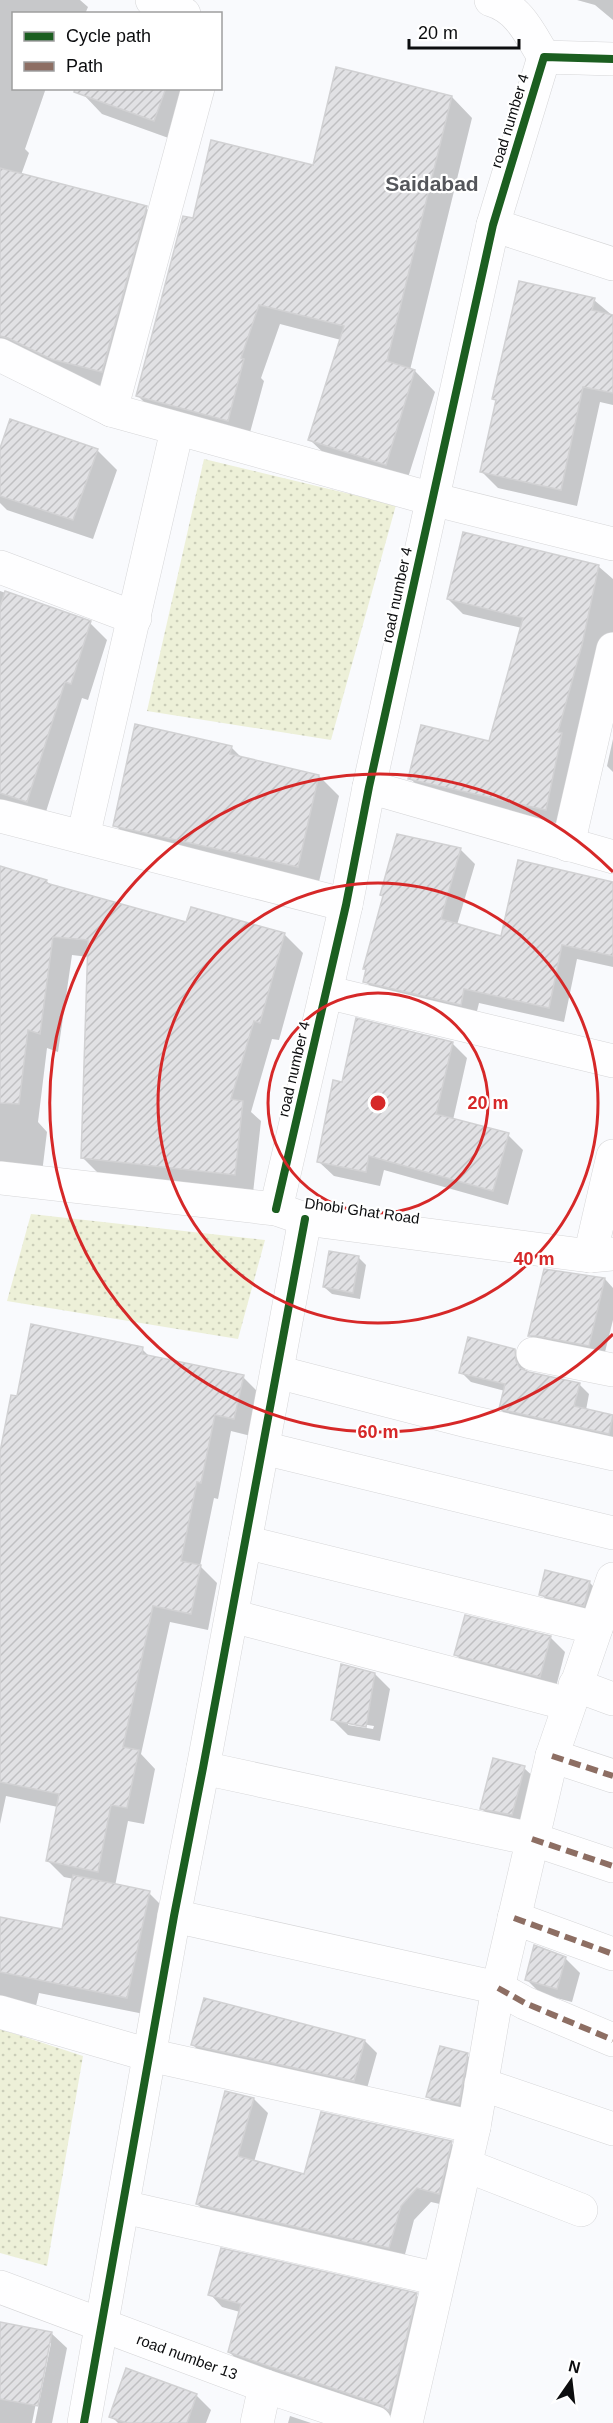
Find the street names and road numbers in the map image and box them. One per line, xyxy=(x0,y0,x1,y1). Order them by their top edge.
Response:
street label: road number 4 xyxy=(487,72,532,170)
street label: road number 4 xyxy=(378,545,415,644)
street label: road number 4 xyxy=(274,1019,313,1118)
street label: Dhobi Ghat Road xyxy=(303,1194,421,1227)
street label: road number 13 xyxy=(135,2330,240,2383)

